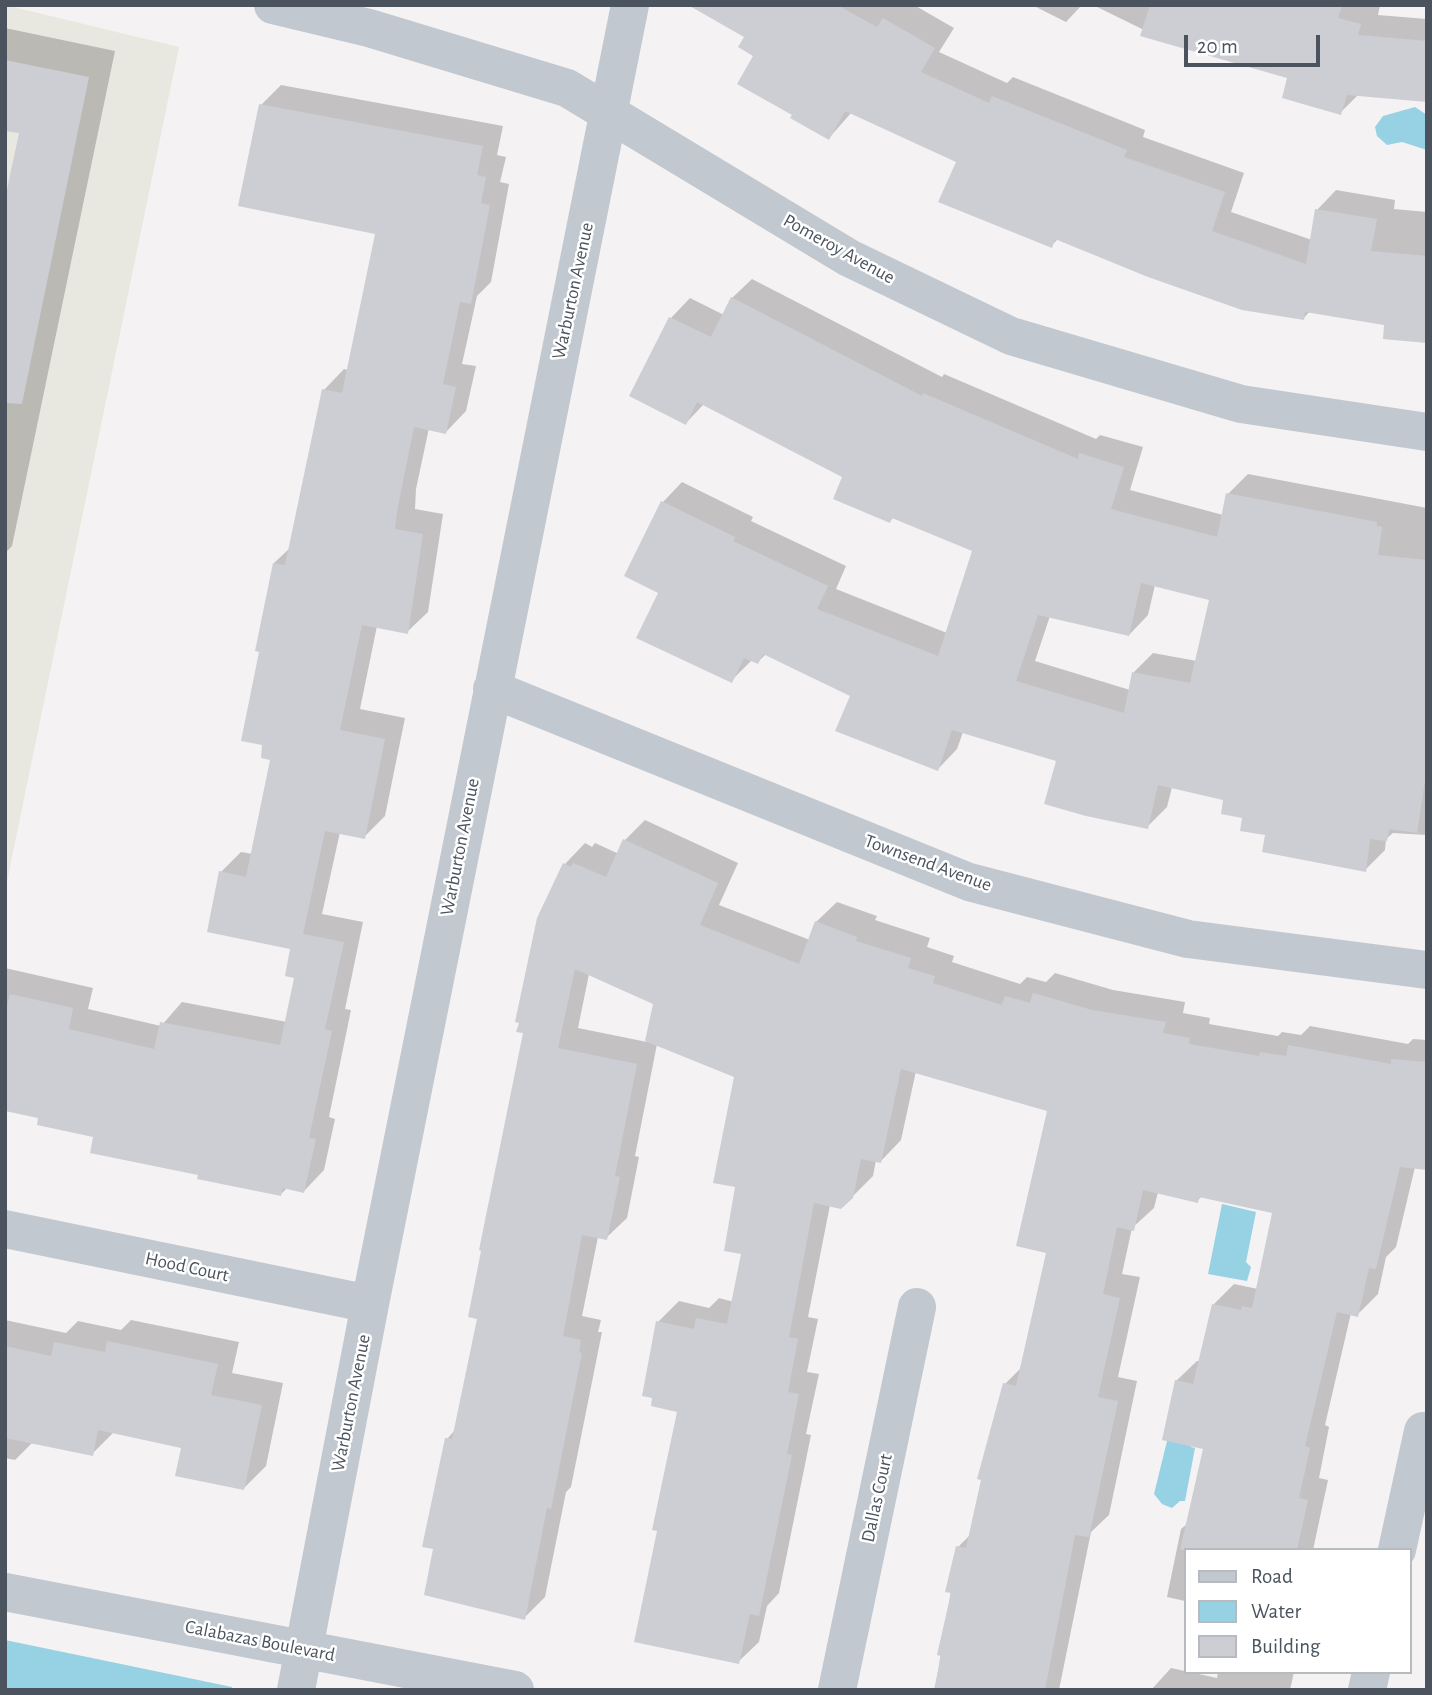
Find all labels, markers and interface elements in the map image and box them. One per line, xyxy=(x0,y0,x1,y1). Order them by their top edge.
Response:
scale bar xyxy=(1187,21,1324,65)
text: 20 m xyxy=(1197,36,1238,57)
street label: Pomeroy Avenue xyxy=(779,209,899,289)
street label: Warburton Avenue xyxy=(547,220,599,362)
street label: Warburton Avenue xyxy=(436,776,484,918)
street label: Townsend Avenue xyxy=(861,829,995,897)
street label: Hood Court xyxy=(143,1247,231,1287)
street label: Warburton Avenue xyxy=(327,1332,375,1474)
street label: Dallas Court xyxy=(857,1452,897,1544)
legend xyxy=(1184,1548,1411,1674)
text: Road xyxy=(1251,1566,1293,1587)
text: Water xyxy=(1251,1601,1301,1622)
street label: Calabazas Boulevard xyxy=(183,1615,337,1667)
text: Building xyxy=(1251,1636,1320,1657)

